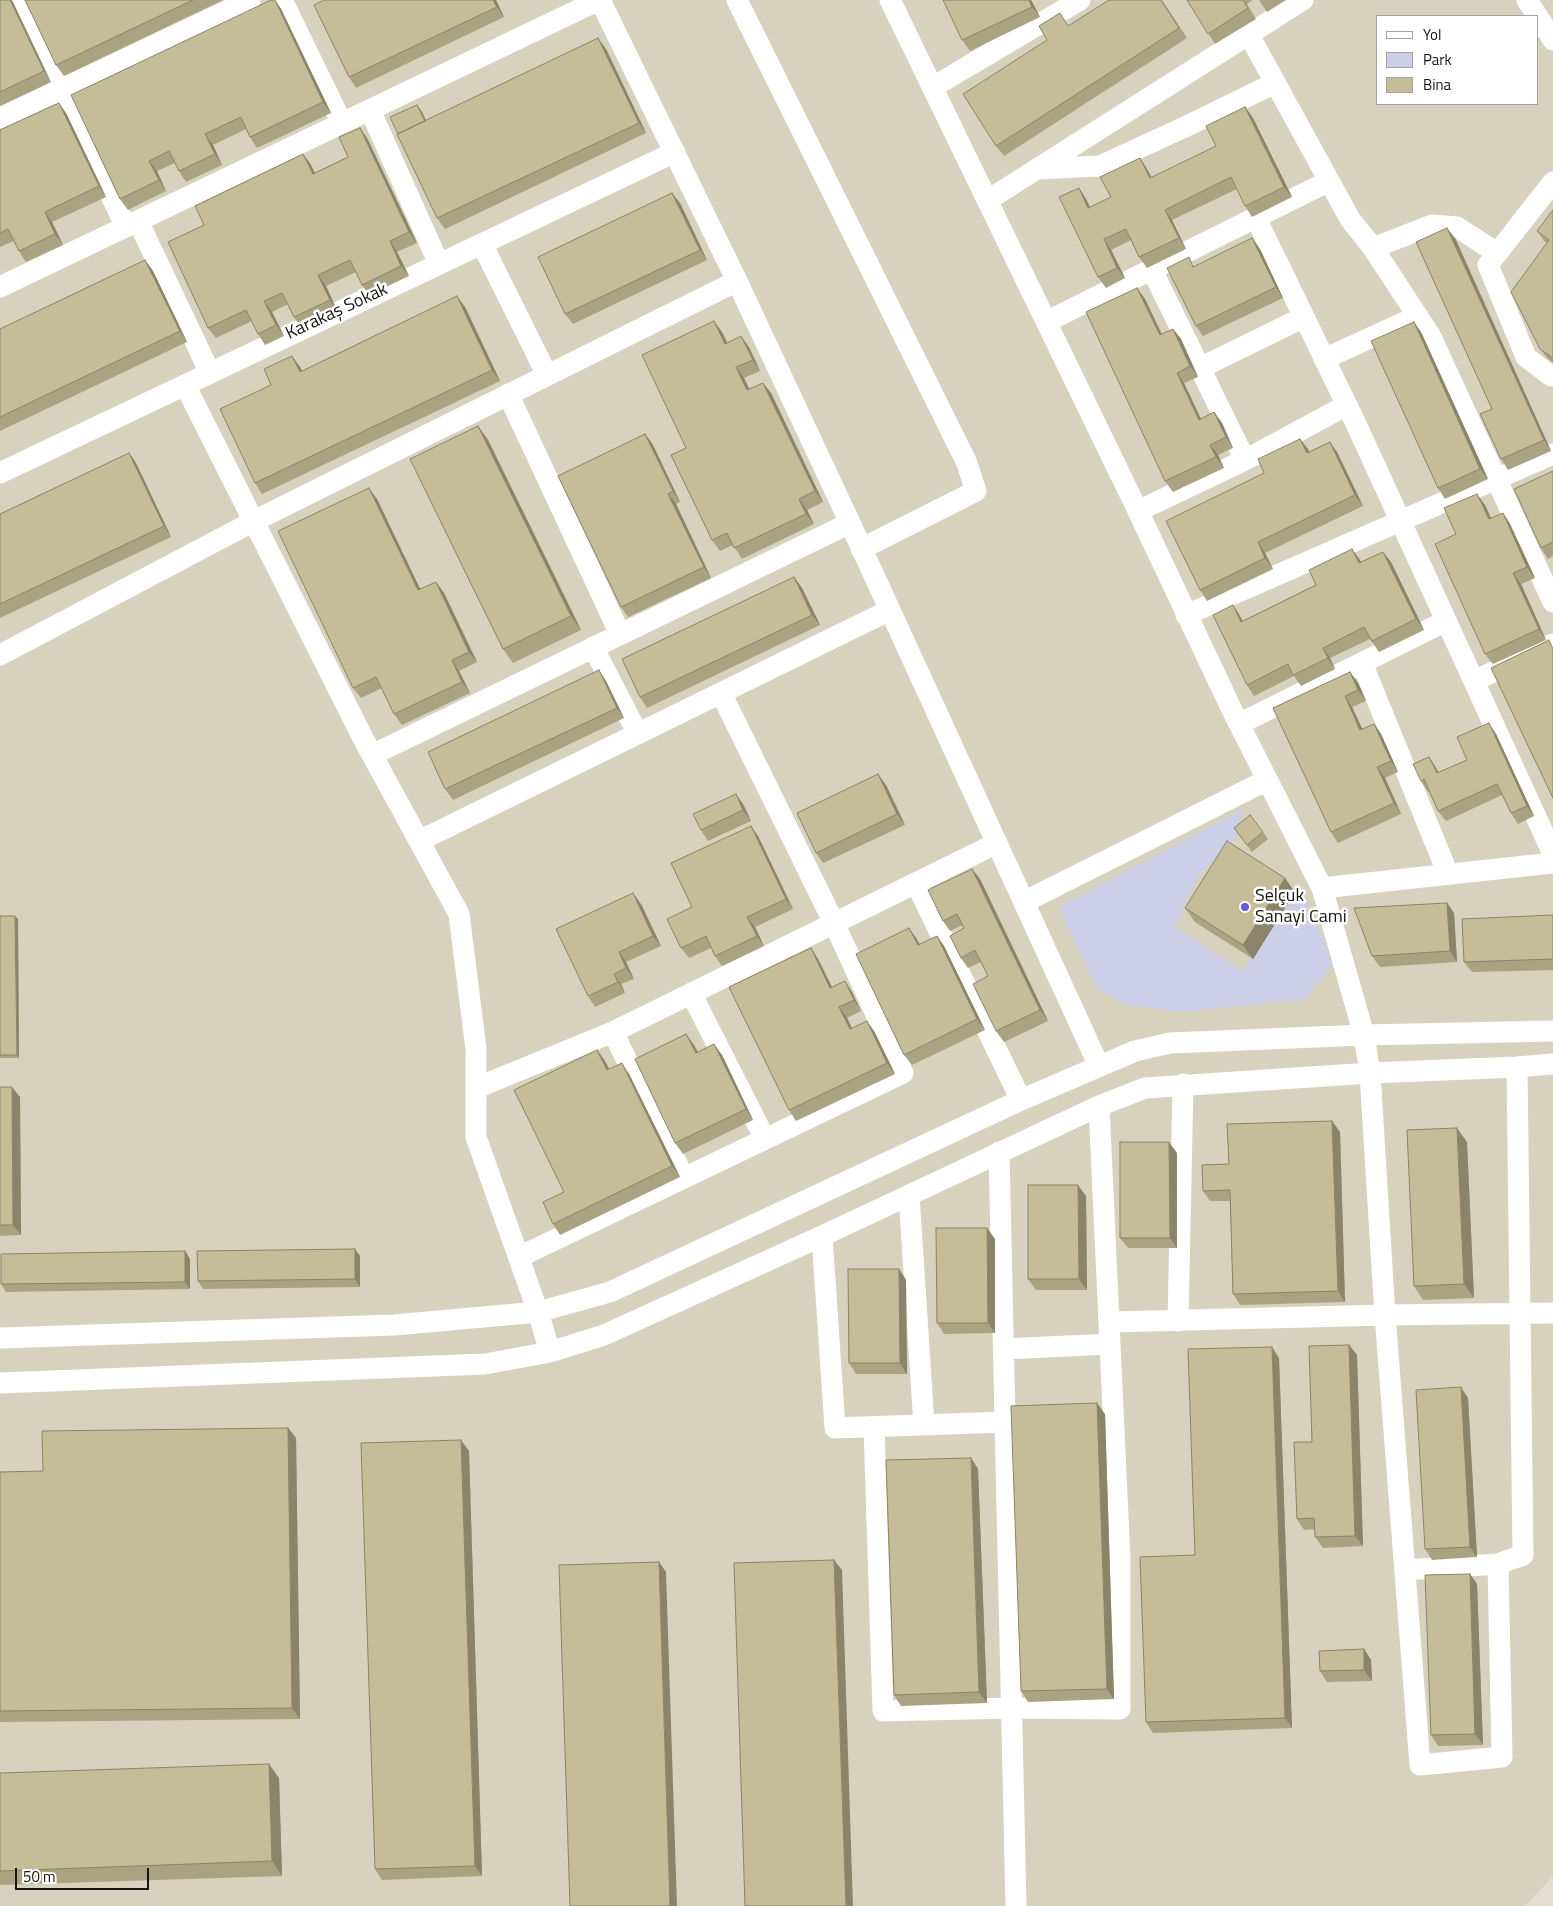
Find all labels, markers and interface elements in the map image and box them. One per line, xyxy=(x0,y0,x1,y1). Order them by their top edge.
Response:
legend xyxy=(1376,15,1538,105)
text: Yol xyxy=(1423,23,1441,46)
text: Park xyxy=(1423,48,1452,71)
text: Bina xyxy=(1423,73,1451,96)
street label: Karakaş Sokak xyxy=(283,279,391,345)
place label: Selçuk Sanayi Cami xyxy=(1255,886,1347,929)
marker: Selçuk Sanayi Cami xyxy=(1239,901,1251,913)
scale bar xyxy=(18,1858,151,1890)
text: 50 m xyxy=(23,1865,56,1888)

